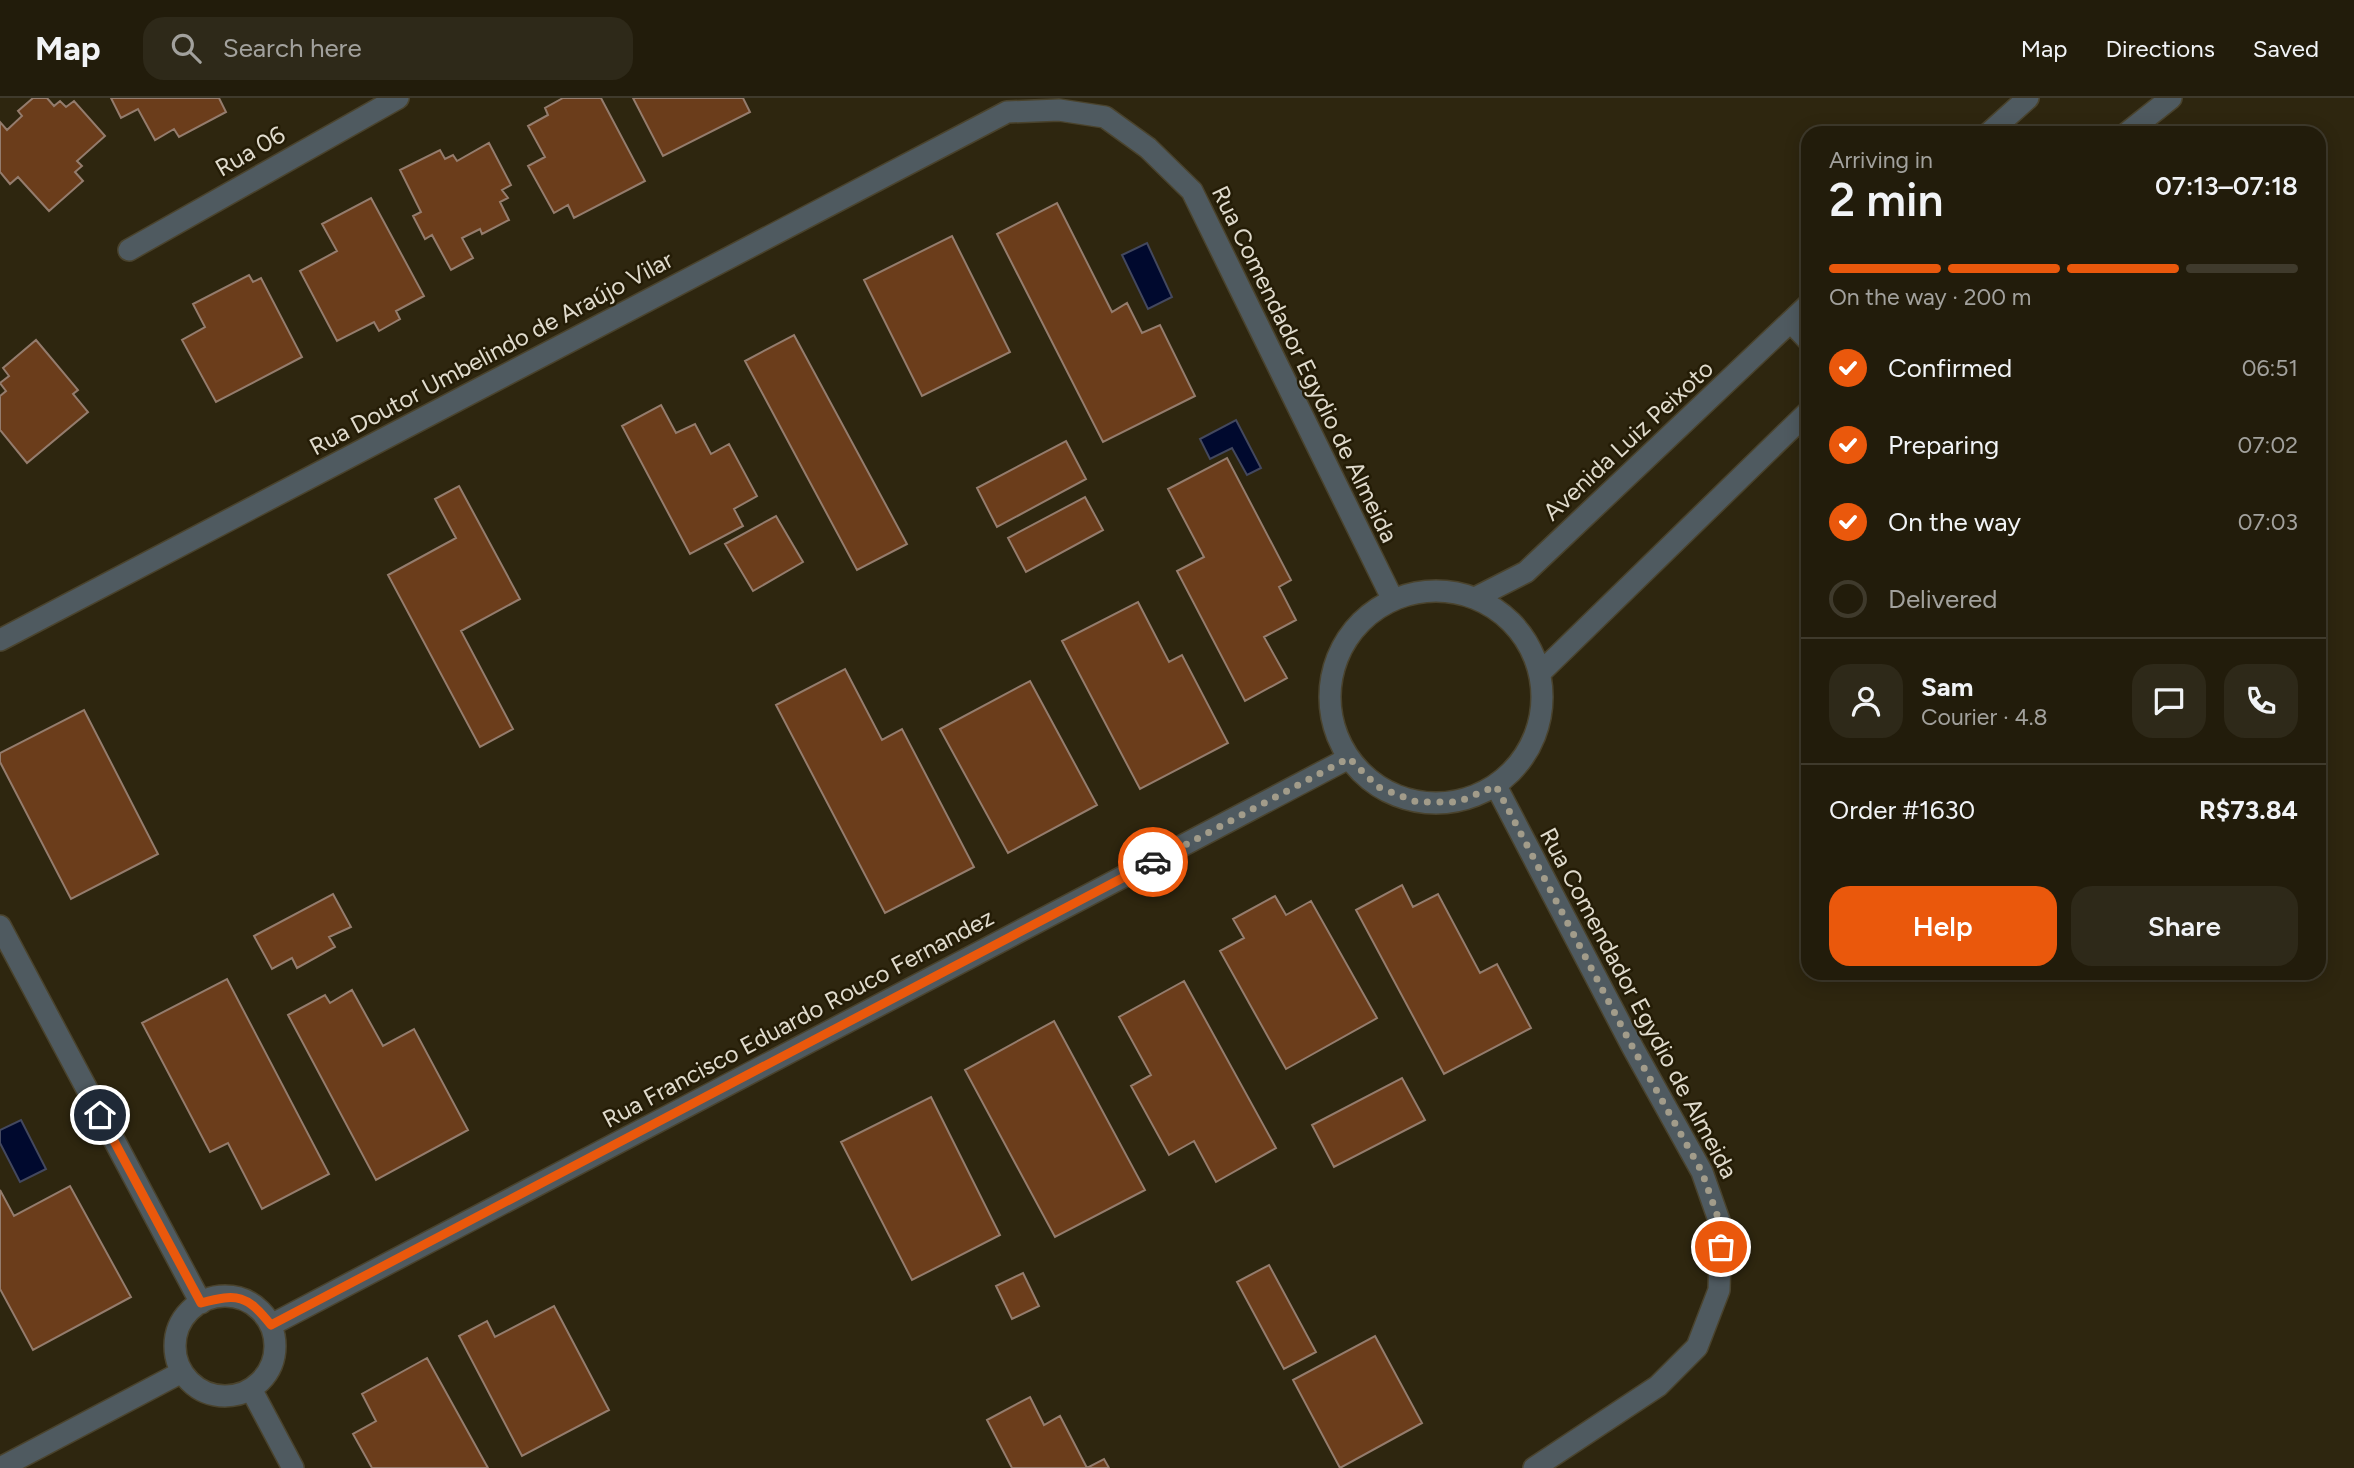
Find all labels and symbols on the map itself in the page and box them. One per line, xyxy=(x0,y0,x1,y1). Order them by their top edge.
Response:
street label: Rua 06 xyxy=(210,120,290,182)
street label: Rua Comendador Egydio de Almeida xyxy=(1206,181,1404,547)
street label: Rua Doutor Umbelindo de Araújo Vilar xyxy=(304,245,678,461)
street label: Avenida Luiz Peixoto xyxy=(1537,354,1719,526)
street label: Rua Comendador Egydio de Almeida xyxy=(1534,823,1744,1183)
courier xyxy=(1118,827,1188,897)
street label: Rua Francisco Eduardo Rouco Fernandez xyxy=(597,902,999,1134)
pin xyxy=(70,1085,130,1145)
pin xyxy=(1691,1217,1751,1277)

